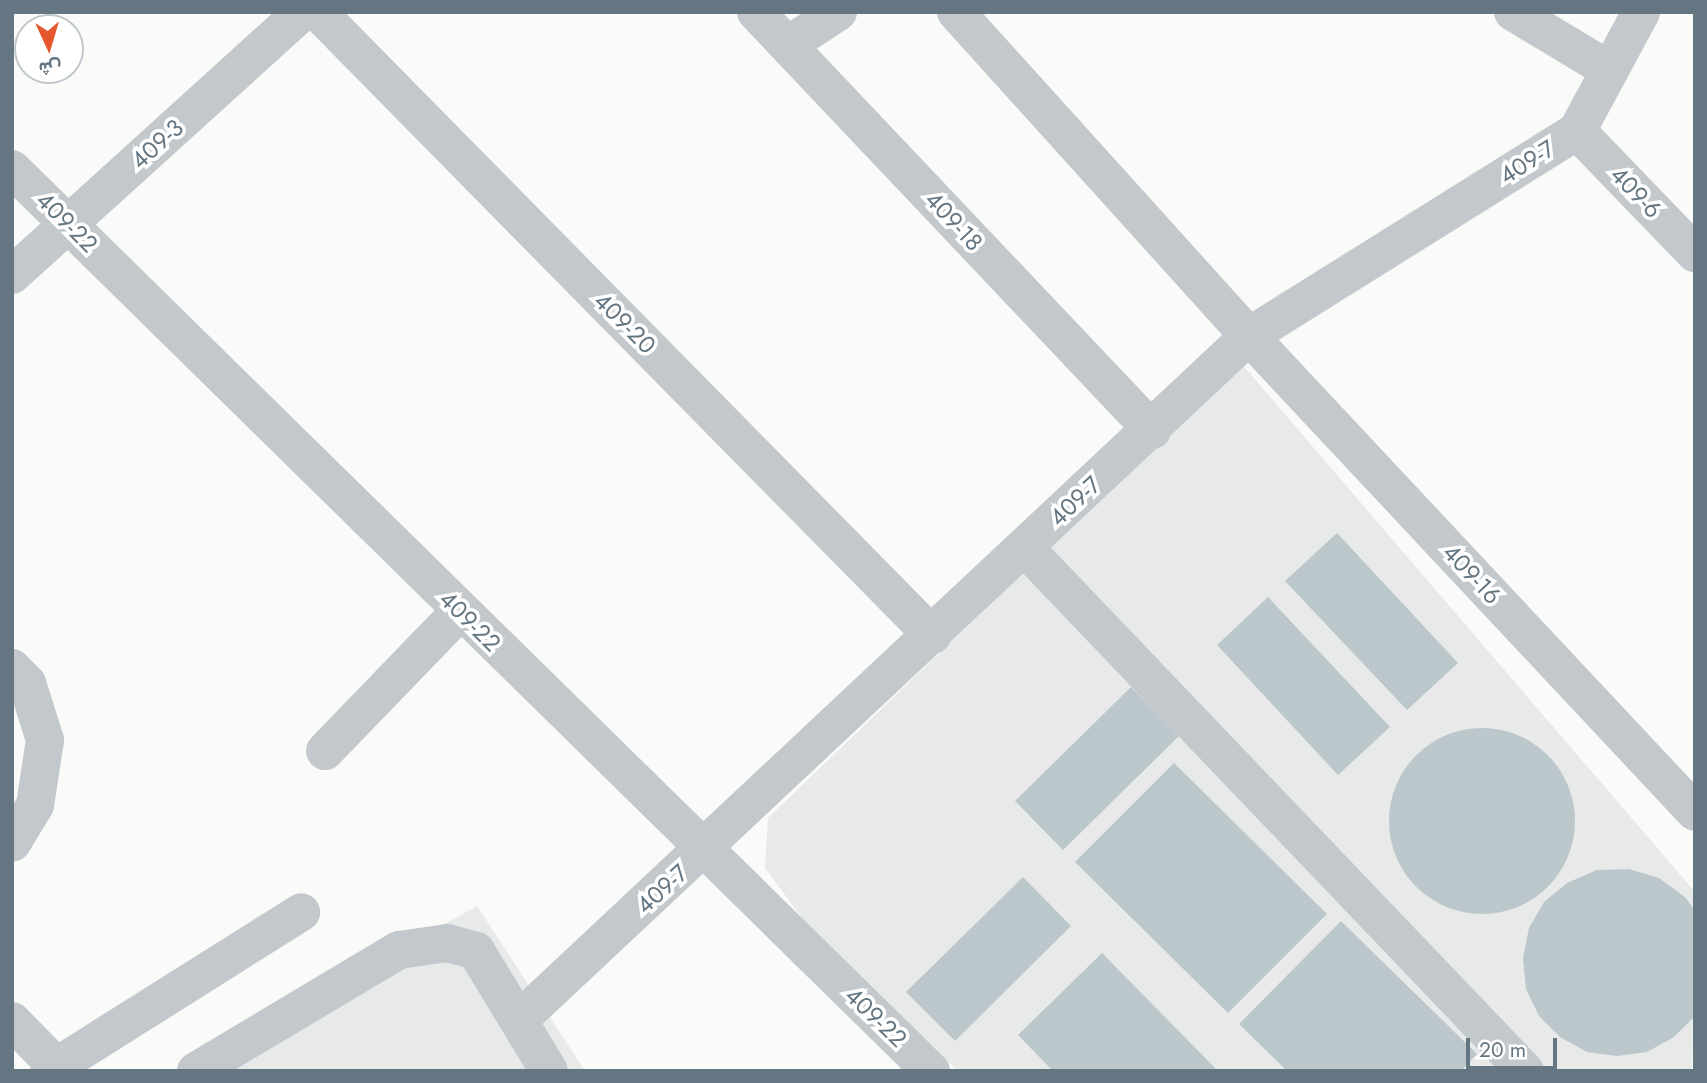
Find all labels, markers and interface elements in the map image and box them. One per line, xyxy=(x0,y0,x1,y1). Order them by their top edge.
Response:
north arrow xyxy=(14,14,84,84)
text: ش xyxy=(38,54,63,83)
street label: 409-3 xyxy=(125,113,189,175)
street label: 409-7 xyxy=(1494,134,1560,190)
street label: 409-6 xyxy=(1604,160,1668,224)
street label: 409-22 xyxy=(30,185,104,259)
street label: 409-18 xyxy=(919,185,989,257)
street label: 409-20 xyxy=(588,286,662,360)
street label: 409-7 xyxy=(1043,470,1107,532)
street label: 409-16 xyxy=(1437,538,1507,610)
street label: 409-22 xyxy=(433,584,507,658)
street label: 409-7 xyxy=(630,858,694,920)
street label: 409-22 xyxy=(839,981,913,1053)
scale bar xyxy=(1469,1024,1560,1068)
text: 20 m xyxy=(1479,1035,1526,1065)

